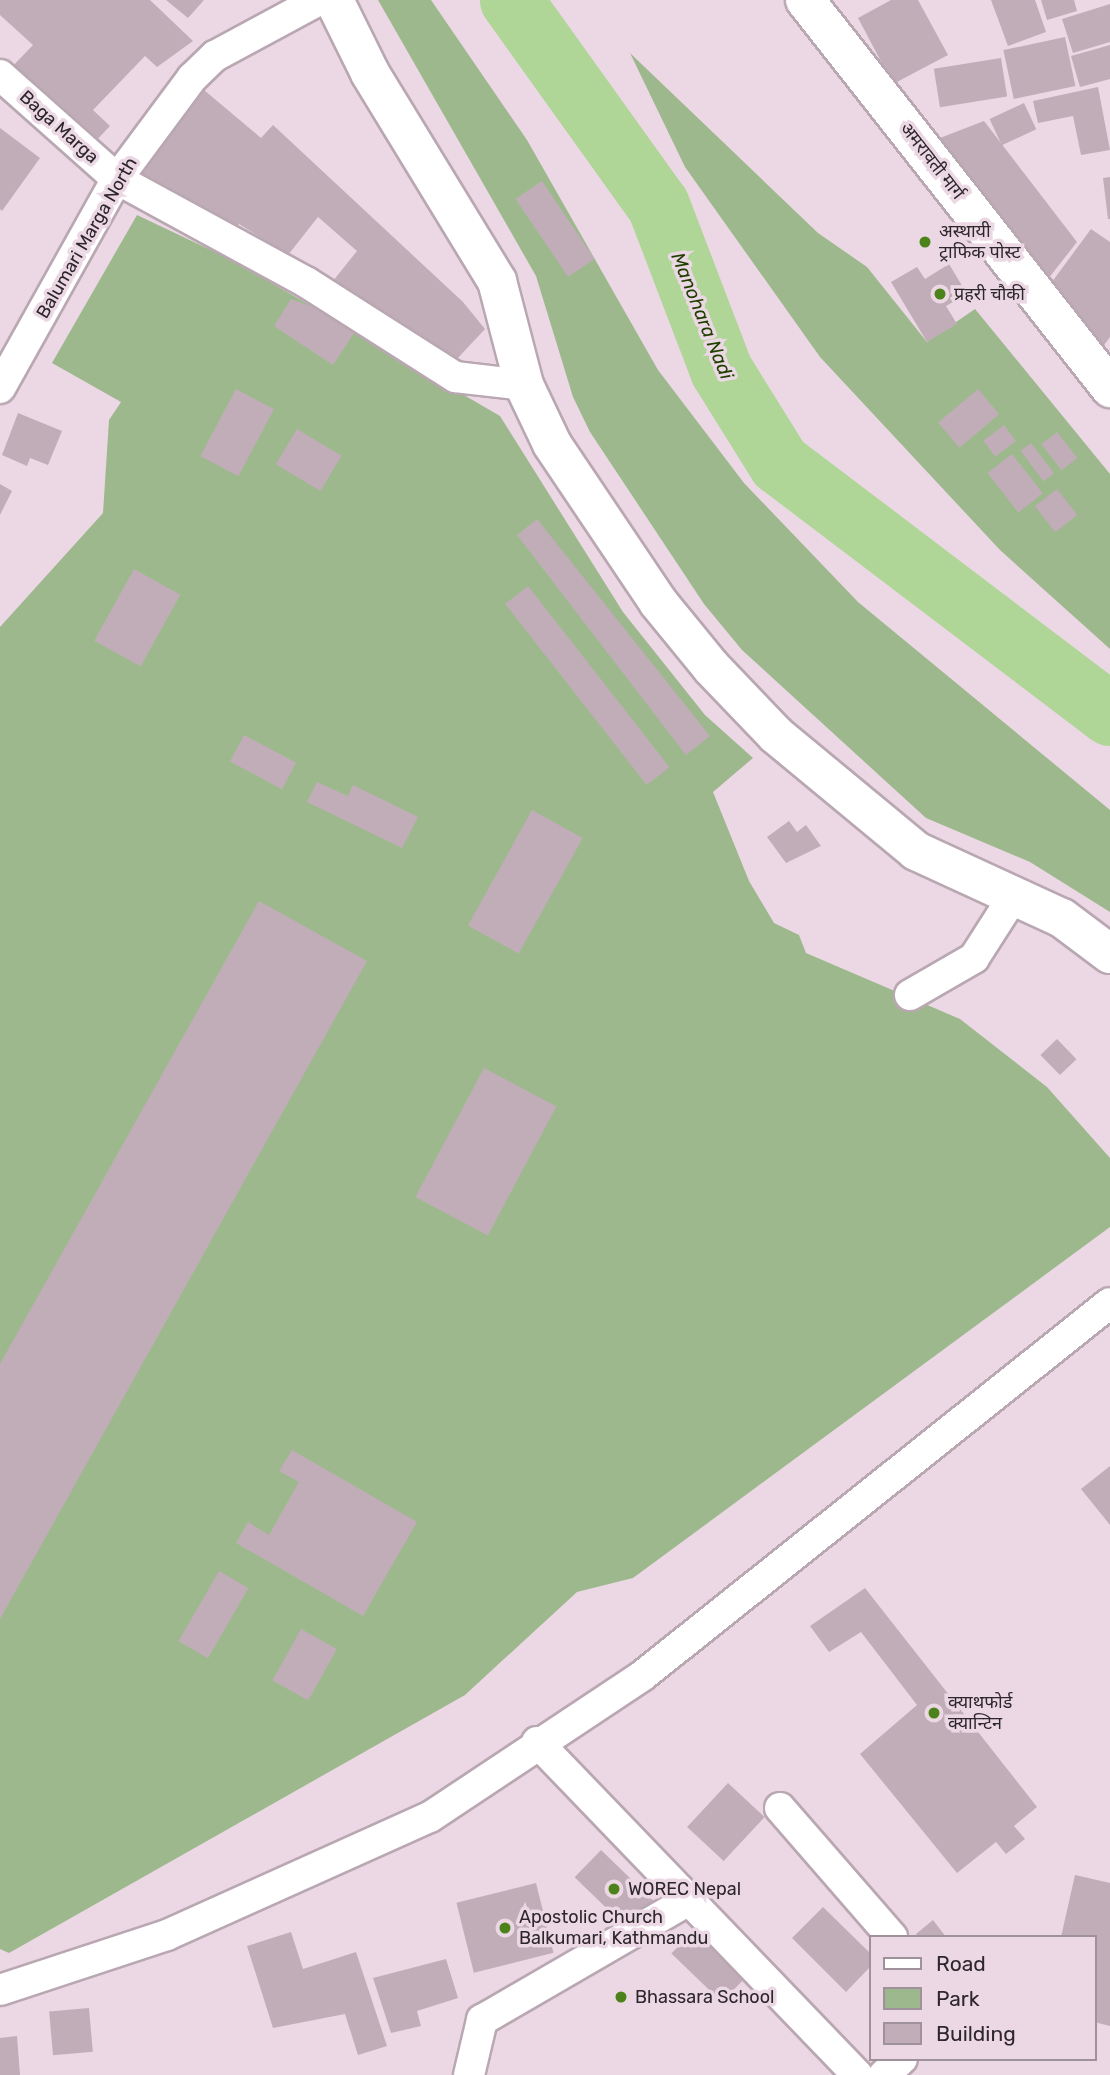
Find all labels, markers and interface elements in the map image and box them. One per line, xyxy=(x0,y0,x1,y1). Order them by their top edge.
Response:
street label: Baga Marga xyxy=(15,86,103,168)
street label: अमरावती मार्ग xyxy=(895,118,969,204)
street label: Balumari Marga North xyxy=(32,154,142,322)
place label: अस्थायी ट्राफिक पोस्ट xyxy=(939,221,1020,264)
marker: अस्थायी ट्राफिक पोस्ट xyxy=(917,234,933,250)
water label: Manohara Nadi xyxy=(666,249,738,383)
place label: प्रहरी चौकी xyxy=(954,283,1025,305)
marker: प्रहरी चौकी xyxy=(932,286,948,302)
place label: क्याथफोर्ड क्यान्टिन xyxy=(948,1692,1012,1734)
marker: क्याथफोर्ड क्यान्टिन xyxy=(926,1705,942,1721)
place label: WOREC Nepal xyxy=(628,1878,741,1900)
marker: WOREC Nepal xyxy=(606,1881,622,1897)
place label: Apostolic Church Balkumari, Kathmandu xyxy=(519,1907,708,1950)
marker: Apostolic Church Balkumari, Kathmandu xyxy=(497,1920,513,1936)
legend xyxy=(869,1935,1096,2061)
text: Road xyxy=(936,1951,986,1976)
place label: Bhassara School xyxy=(635,1986,774,2008)
text: Park xyxy=(936,1986,980,2011)
marker: Bhassara School xyxy=(613,1989,629,2005)
text: Building xyxy=(936,2021,1016,2046)

